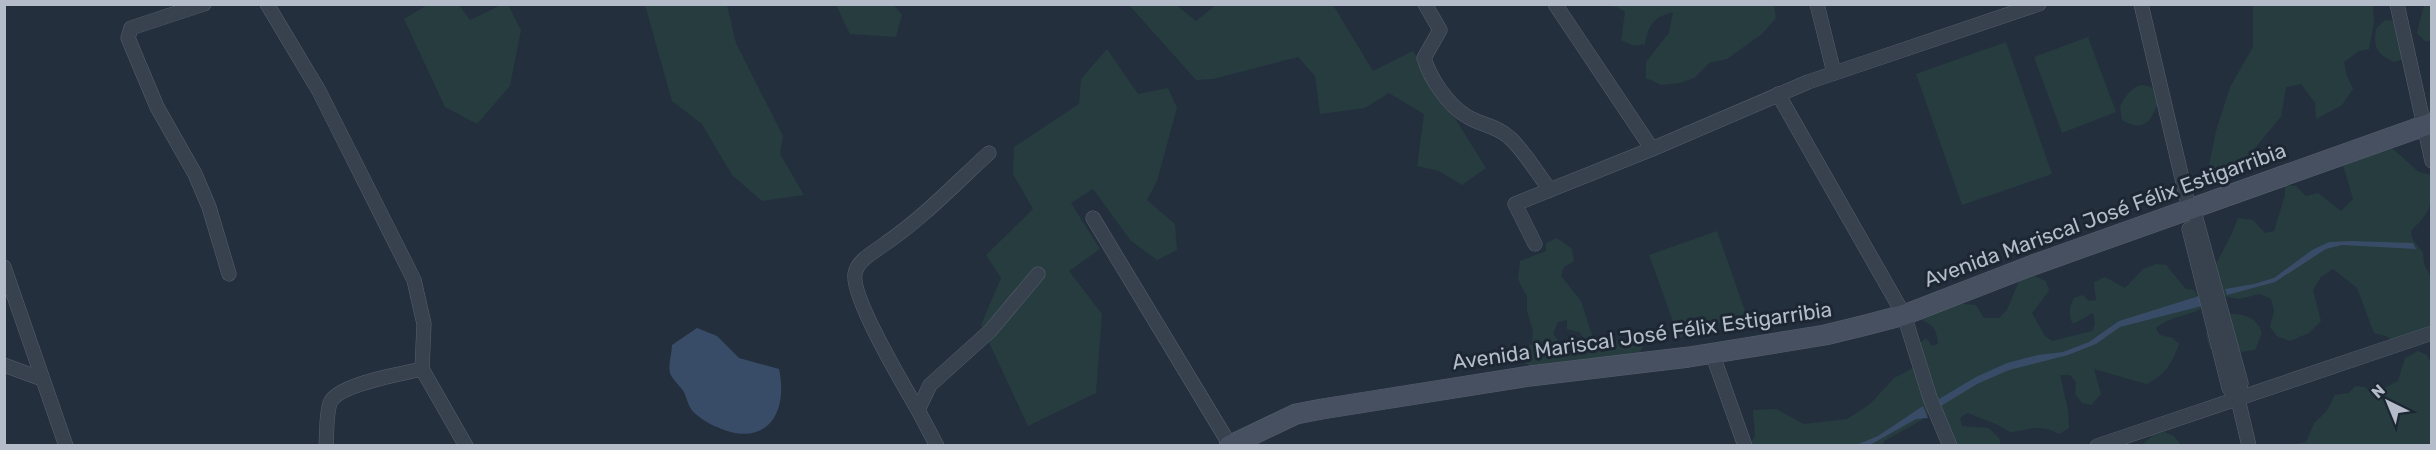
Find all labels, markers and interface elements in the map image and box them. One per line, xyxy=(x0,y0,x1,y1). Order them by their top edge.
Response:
street label: Avenida Mariscal José Félix Estigarribia xyxy=(1920,137,2289,292)
street label: Avenida Mariscal José Félix Estigarribia xyxy=(1450,296,1834,375)
north arrow xyxy=(2358,372,2418,432)
text: N xyxy=(2367,381,2389,402)

